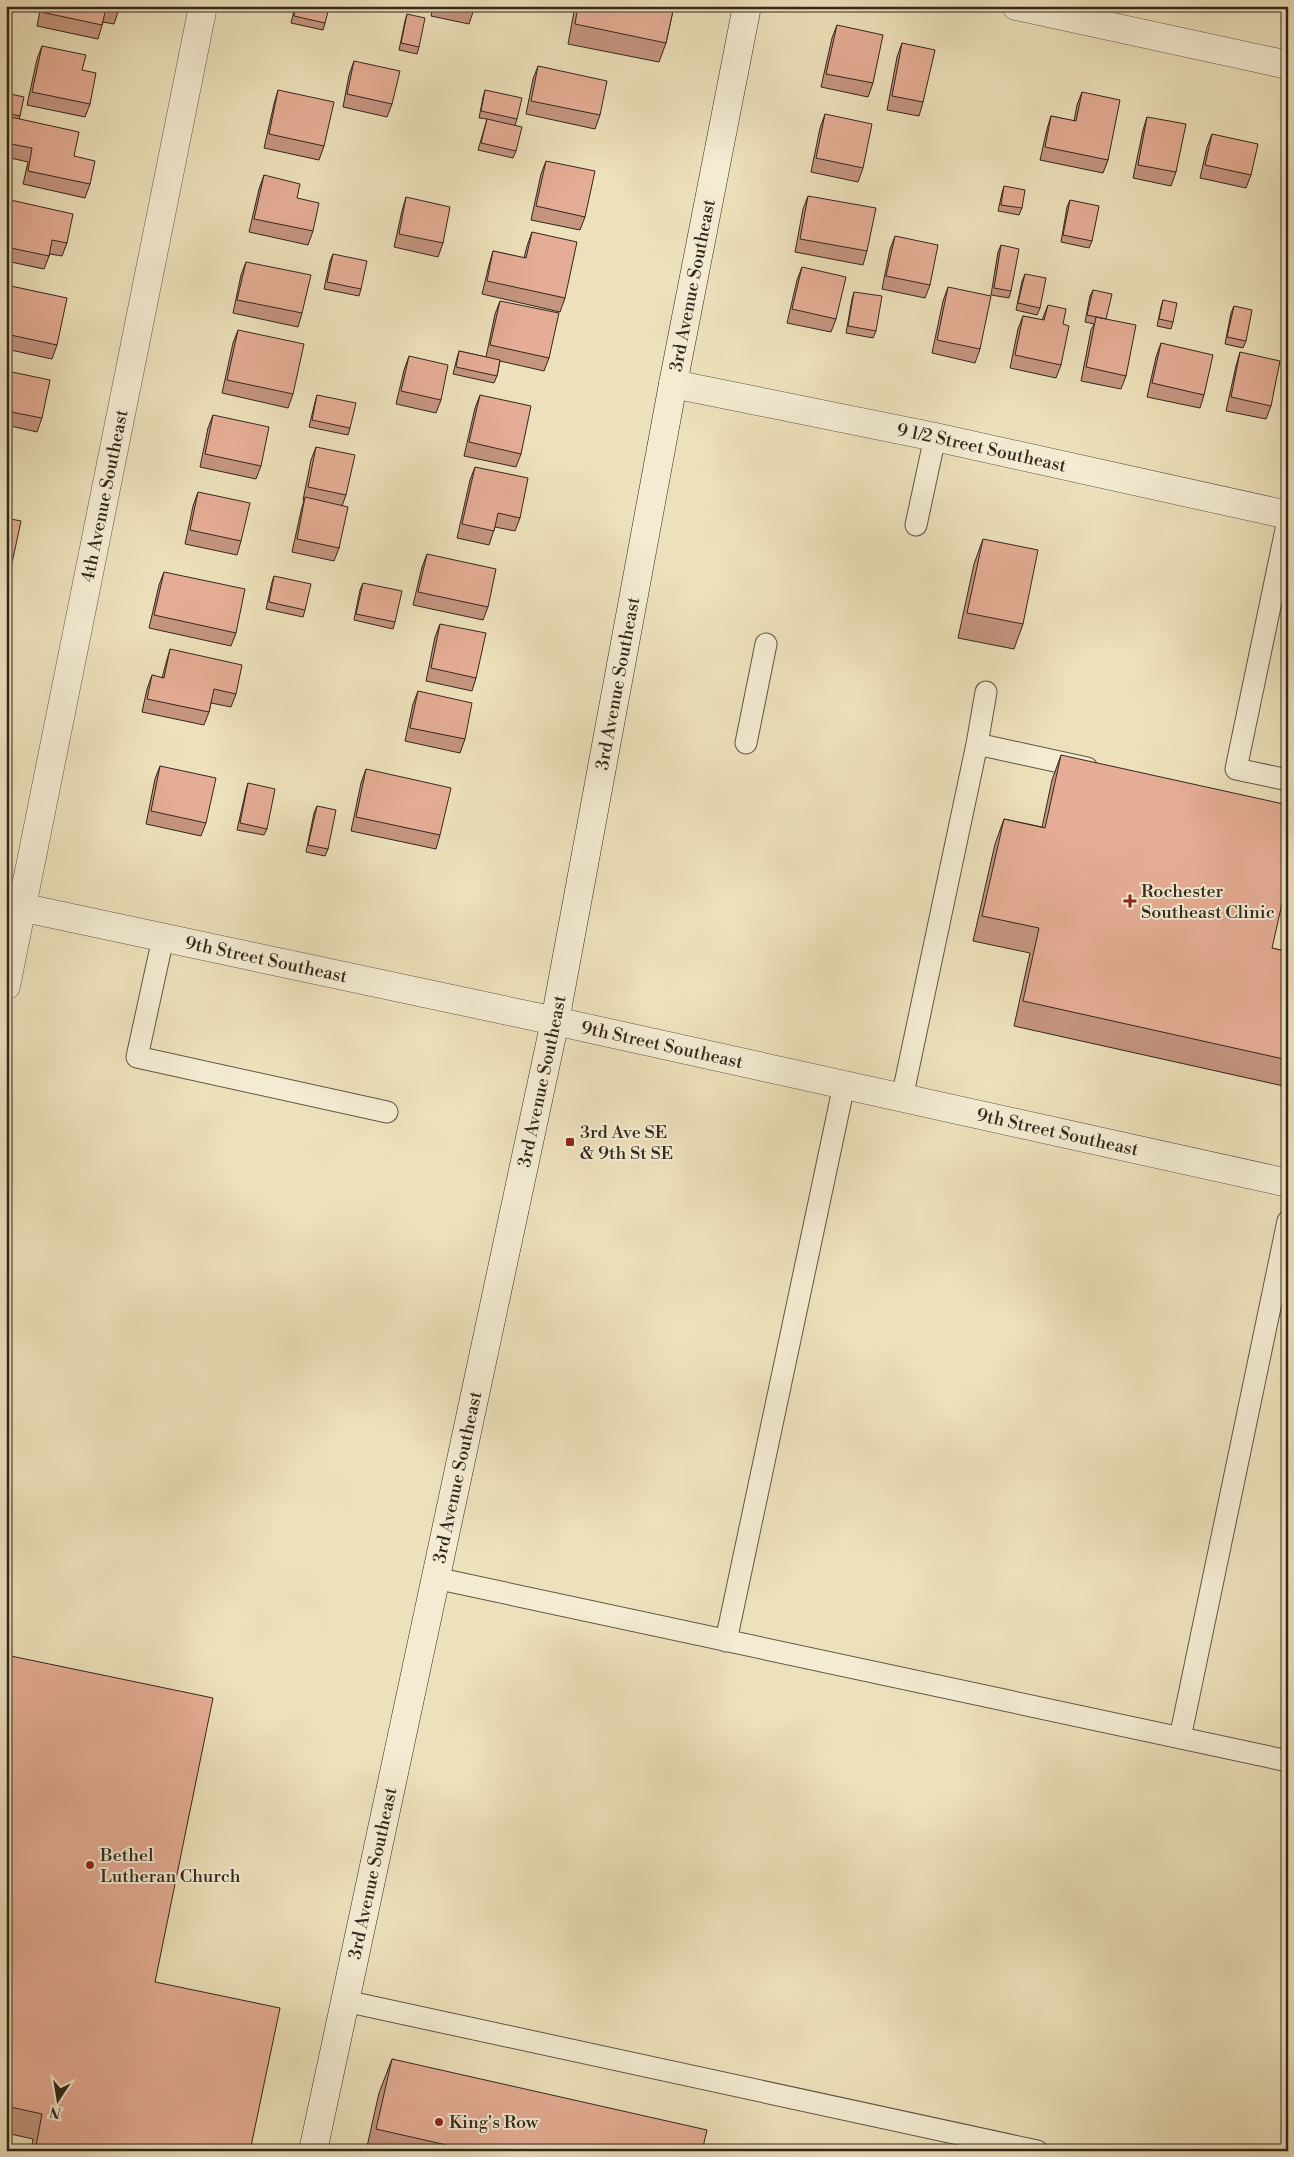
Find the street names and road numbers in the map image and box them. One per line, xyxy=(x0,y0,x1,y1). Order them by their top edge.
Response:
street label: 3rd Avenue Southeast xyxy=(664,197,721,374)
street label: 4th Avenue Southeast xyxy=(76,407,133,584)
street label: 9 1/2 Street Southeast xyxy=(895,418,1069,477)
street label: 3rd Avenue Southeast xyxy=(590,594,645,772)
street label: 9th Street Southeast xyxy=(183,931,350,988)
street label: 3rd Avenue Southeast xyxy=(512,993,571,1169)
street label: 9th Street Southeast xyxy=(579,1016,746,1074)
street label: 9th Street Southeast xyxy=(974,1103,1141,1161)
street label: 3rd Avenue Southeast xyxy=(428,1389,487,1565)
street label: 3rd Avenue Southeast xyxy=(343,1785,402,1961)

